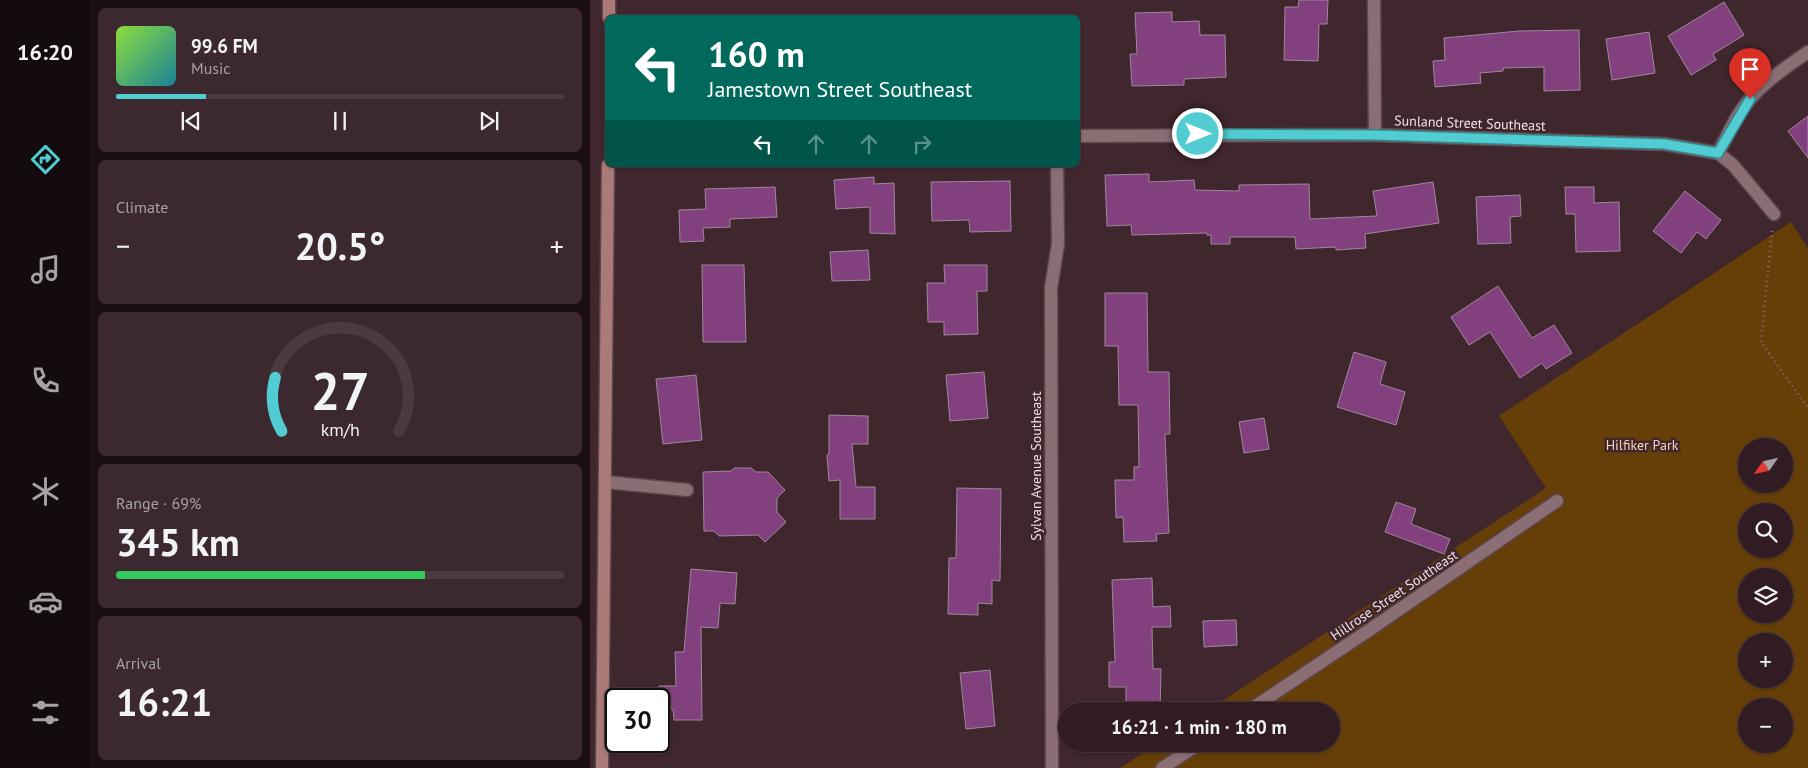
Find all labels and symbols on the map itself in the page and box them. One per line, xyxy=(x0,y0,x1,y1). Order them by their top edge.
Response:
pin xyxy=(1729,48,1771,99)
position arrow xyxy=(1171,107,1223,159)
street label: Sunland Street Southeast xyxy=(1394,111,1546,135)
street label: Sylvan Avenue Southeast xyxy=(1027,391,1045,541)
park label: Hilfiker Park xyxy=(1606,436,1679,454)
north arrow xyxy=(1738,438,1792,492)
street label: Hillrose Street Southeast xyxy=(1327,546,1461,644)
speed limit sign: 30 xyxy=(605,688,670,753)

